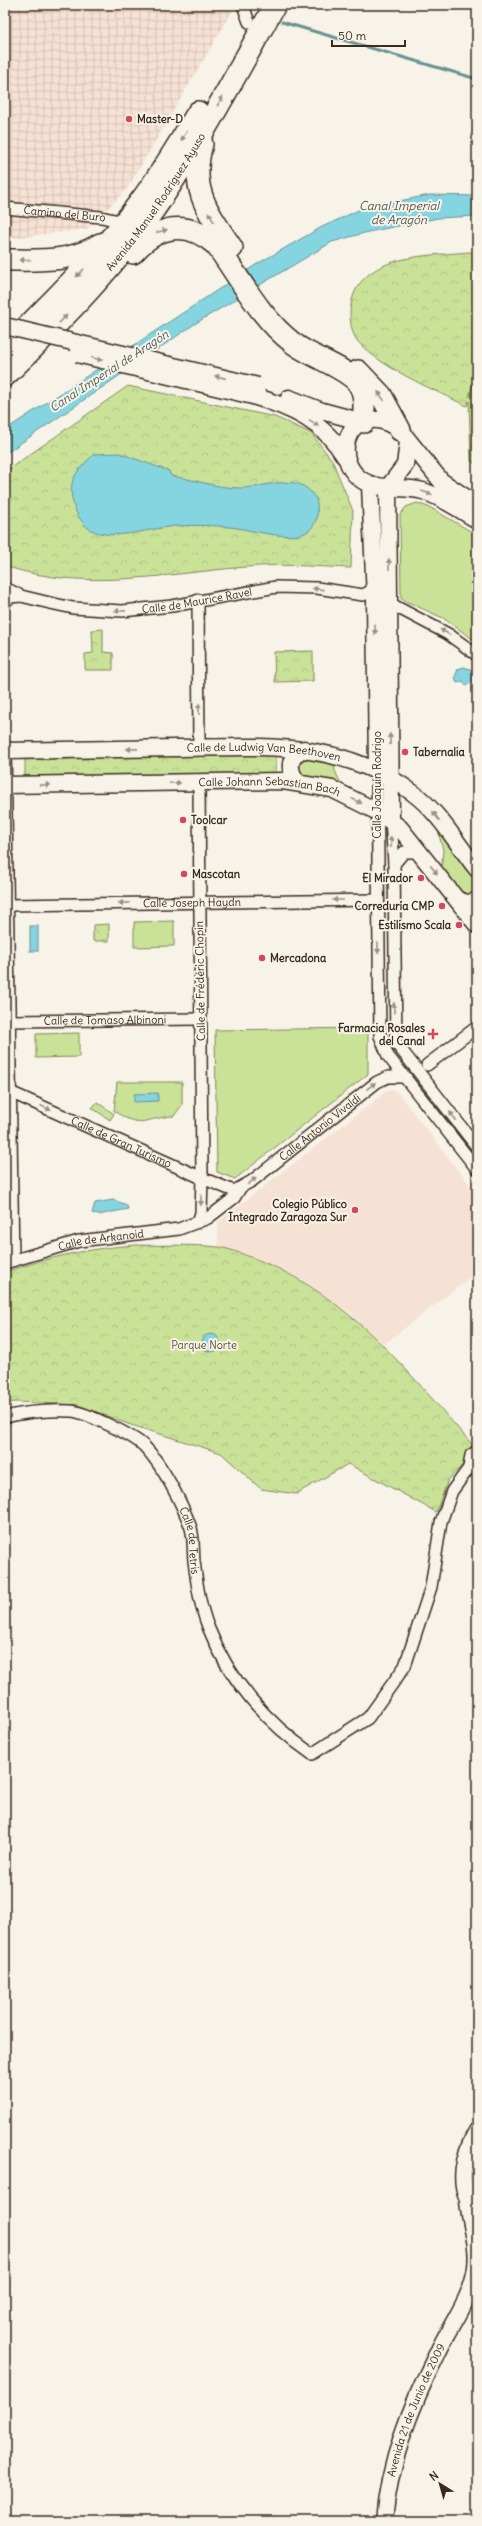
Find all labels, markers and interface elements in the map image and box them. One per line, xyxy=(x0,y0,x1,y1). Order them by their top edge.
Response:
scale bar xyxy=(332,22,405,48)
text: 50 m xyxy=(338,28,367,43)
one-way arrow xyxy=(217,95,224,107)
place label: Master-D xyxy=(137,112,183,126)
marker: Master-D xyxy=(124,114,134,124)
street label: Avenida Manuel Rodríguez Ayuso xyxy=(103,130,208,274)
one-way arrow xyxy=(180,130,187,142)
water label: Canal Imperial de Aragón xyxy=(359,198,441,227)
street label: Camino del Buro xyxy=(23,203,107,225)
one-way arrow xyxy=(207,212,215,222)
one-way arrow xyxy=(156,228,168,234)
one-way arrow xyxy=(18,257,31,263)
one-way arrow xyxy=(75,268,85,278)
one-way arrow xyxy=(58,314,68,324)
water label: Canal Imperial de Aragón xyxy=(46,326,172,415)
one-way arrow xyxy=(91,357,104,363)
one-way arrow xyxy=(214,373,226,379)
one-way arrow xyxy=(378,391,386,401)
one-way arrow xyxy=(309,419,320,427)
one-way arrow xyxy=(422,490,434,496)
one-way arrow xyxy=(386,557,392,570)
street label: Calle de Maurice Ravel xyxy=(141,585,253,616)
one-way arrow xyxy=(312,585,324,592)
one-way arrow xyxy=(113,608,126,614)
one-way arrow xyxy=(372,623,379,635)
one-way arrow xyxy=(439,629,451,636)
one-way arrow xyxy=(196,702,202,715)
street label: Calle Joaquín Rodrigo xyxy=(370,731,384,839)
one-way arrow xyxy=(387,732,393,745)
street label: Calle de Ludwig Van Beethoven xyxy=(186,740,342,764)
place label: Tabernalia xyxy=(413,745,465,759)
one-way arrow xyxy=(125,746,138,752)
marker: Tabernalia xyxy=(400,747,410,757)
street label: Calle Johann Sebastian Bach xyxy=(198,774,343,799)
one-way arrow xyxy=(169,780,182,786)
one-way arrow xyxy=(39,781,51,788)
one-way arrow xyxy=(352,798,363,804)
one-way arrow xyxy=(432,811,440,822)
place label: Toolcar xyxy=(191,813,228,827)
marker: Toolcar xyxy=(178,815,188,825)
one-way arrow xyxy=(388,835,394,848)
one-way arrow xyxy=(430,865,439,876)
place label: Mascotan xyxy=(192,867,241,881)
marker: Mascotan xyxy=(179,869,189,879)
place label: El Mirador xyxy=(362,871,414,885)
marker: El Mirador xyxy=(416,873,426,883)
street label: Calle Joseph Haydn xyxy=(143,895,241,910)
one-way arrow xyxy=(331,897,344,903)
place label: Correduría CMP xyxy=(355,899,434,913)
one-way arrow xyxy=(117,900,130,906)
marker: Correduría CMP xyxy=(437,901,447,911)
place label: Estilismo Scala xyxy=(378,918,452,932)
marker: Estilismo Scala xyxy=(454,920,464,930)
street label: Calle de Frédéric Chopin xyxy=(192,921,208,1041)
one-way arrow xyxy=(375,942,381,955)
place label: Mercadona xyxy=(270,951,327,965)
marker: Mercadona xyxy=(257,953,267,963)
one-way arrow xyxy=(391,1001,397,1014)
street label: Calle de Tomaso Albinoni xyxy=(44,1012,166,1028)
place label: Farmacia Rosales del Canal xyxy=(338,1021,425,1048)
marker: Farmacia Rosales del Canal xyxy=(428,1029,438,1039)
one-way arrow xyxy=(366,1081,377,1090)
street label: Calle Antonio Vivaldi xyxy=(276,1091,363,1164)
one-way arrow xyxy=(40,1105,51,1111)
one-way arrow xyxy=(449,1111,457,1122)
street label: Calle de Gran Turismo xyxy=(69,1113,174,1170)
one-way arrow xyxy=(246,1177,257,1185)
one-way arrow xyxy=(198,1194,204,1207)
place label: Colegio Público Integrado Zaragoza Sur xyxy=(228,1197,347,1225)
marker: Colegio Público Integrado Zaragoza Sur xyxy=(350,1205,360,1215)
street label: Calle de Arkanoid xyxy=(56,1226,145,1254)
park label: Parque Norte xyxy=(171,1338,237,1352)
street label: Calle de Tetris xyxy=(176,1505,203,1575)
street label: Avenida 21 de Junio de 2009 xyxy=(384,2341,448,2478)
north arrow xyxy=(420,2464,460,2504)
text: N xyxy=(427,2468,441,2484)

